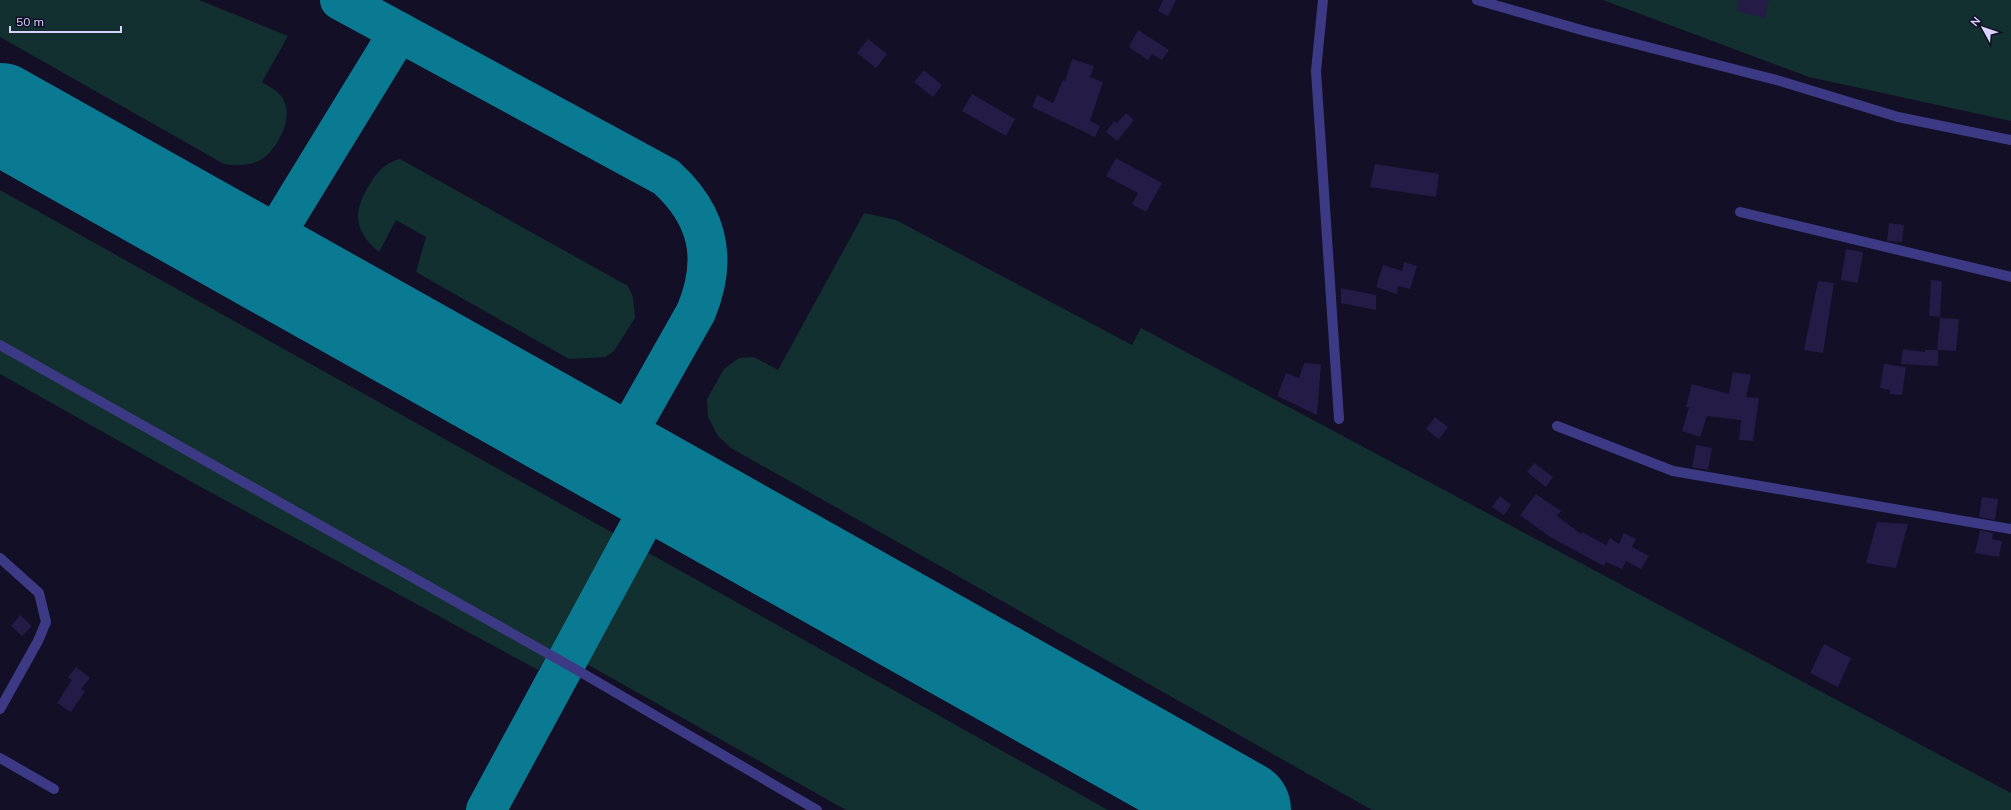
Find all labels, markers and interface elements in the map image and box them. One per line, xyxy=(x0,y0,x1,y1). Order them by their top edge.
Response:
scale bar xyxy=(10,8,121,34)
north arrow xyxy=(1963,8,2003,48)
text: 50 m xyxy=(16,14,44,29)
text: N xyxy=(1967,14,1983,29)

